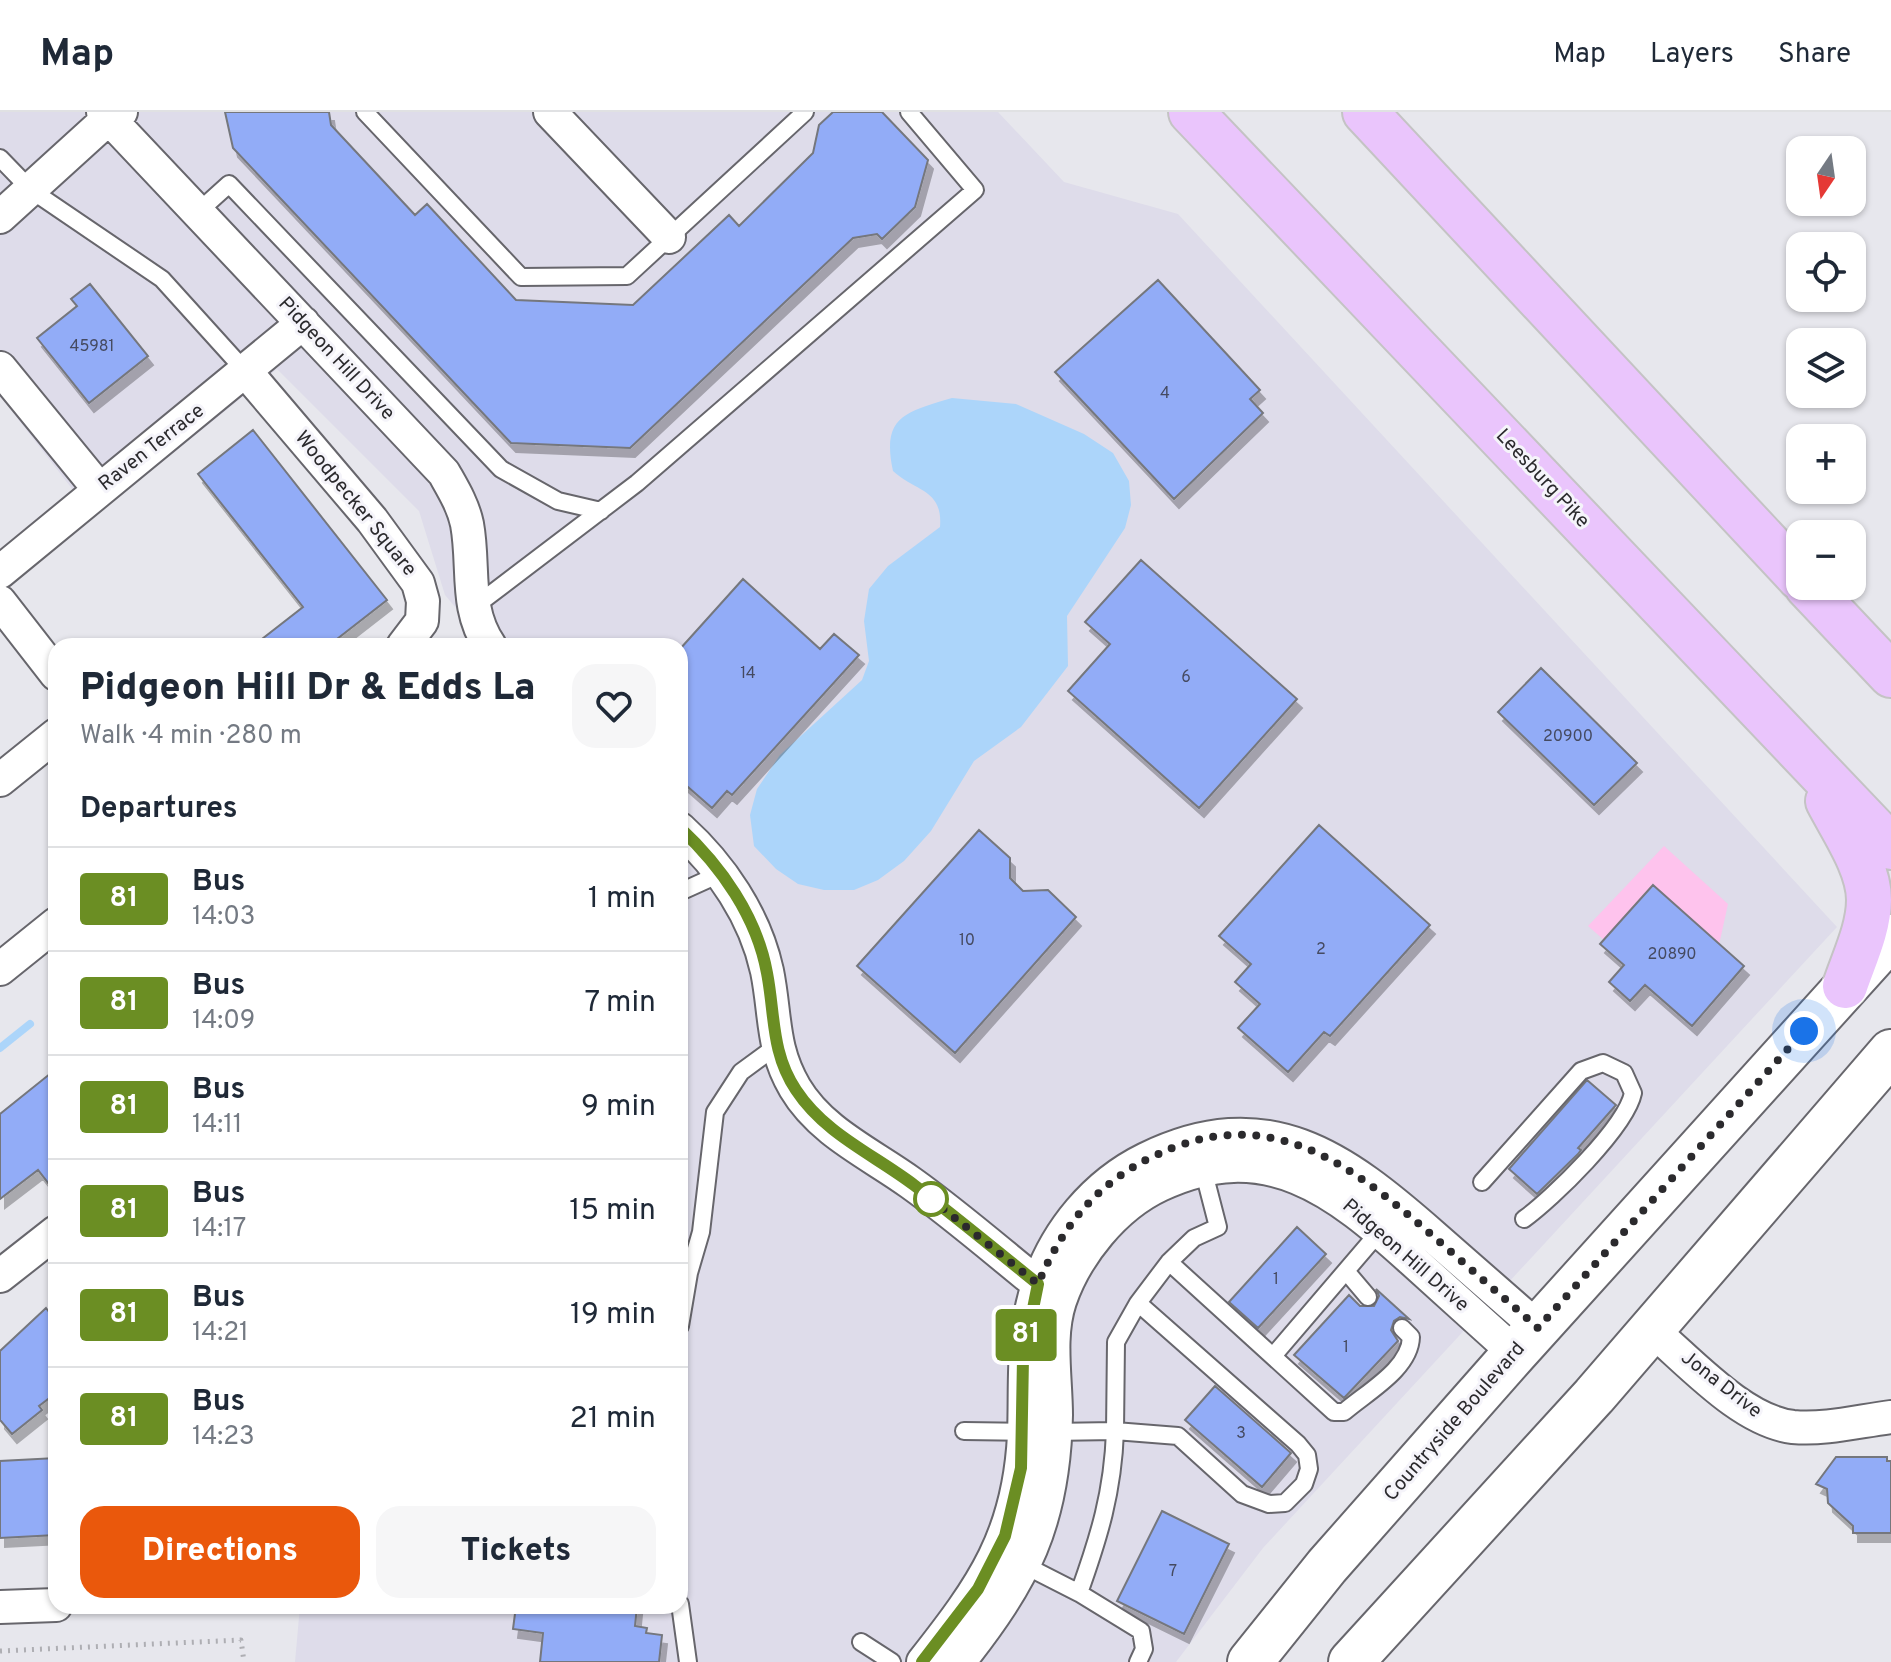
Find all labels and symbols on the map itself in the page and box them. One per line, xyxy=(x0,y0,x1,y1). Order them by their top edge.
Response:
north arrow xyxy=(1786,136,1866,216)
street label: Pidgeon Hill Drive xyxy=(272,292,400,426)
house number: 45981 xyxy=(70,337,114,357)
house number: 4 xyxy=(1160,384,1170,404)
street label: Raven Terrace xyxy=(94,399,210,497)
street label: Leesburg Pike xyxy=(1489,424,1595,534)
street label: Woodpecker Square xyxy=(288,426,422,582)
house number: 14 xyxy=(740,664,756,684)
house number: 6 xyxy=(1181,668,1191,688)
house number: 20900 xyxy=(1543,727,1593,747)
house number: 10 xyxy=(959,931,975,951)
house number: 2 xyxy=(1316,940,1326,960)
house number: 20890 xyxy=(1647,945,1697,965)
your location xyxy=(1784,1011,1824,1051)
unlabelled marker xyxy=(914,1182,948,1216)
street label: Pidgeon Hill Drive xyxy=(1336,1194,1474,1318)
house number: 1 xyxy=(1273,1270,1279,1290)
line badge: 81 xyxy=(990,1309,1062,1361)
street label: Countryside Boulevard xyxy=(1379,1337,1531,1507)
house number: 1 xyxy=(1343,1338,1349,1358)
street label: Jona Drive xyxy=(1675,1345,1767,1425)
house number: 3 xyxy=(1236,1424,1246,1444)
house number: 7 xyxy=(1169,1562,1177,1582)

